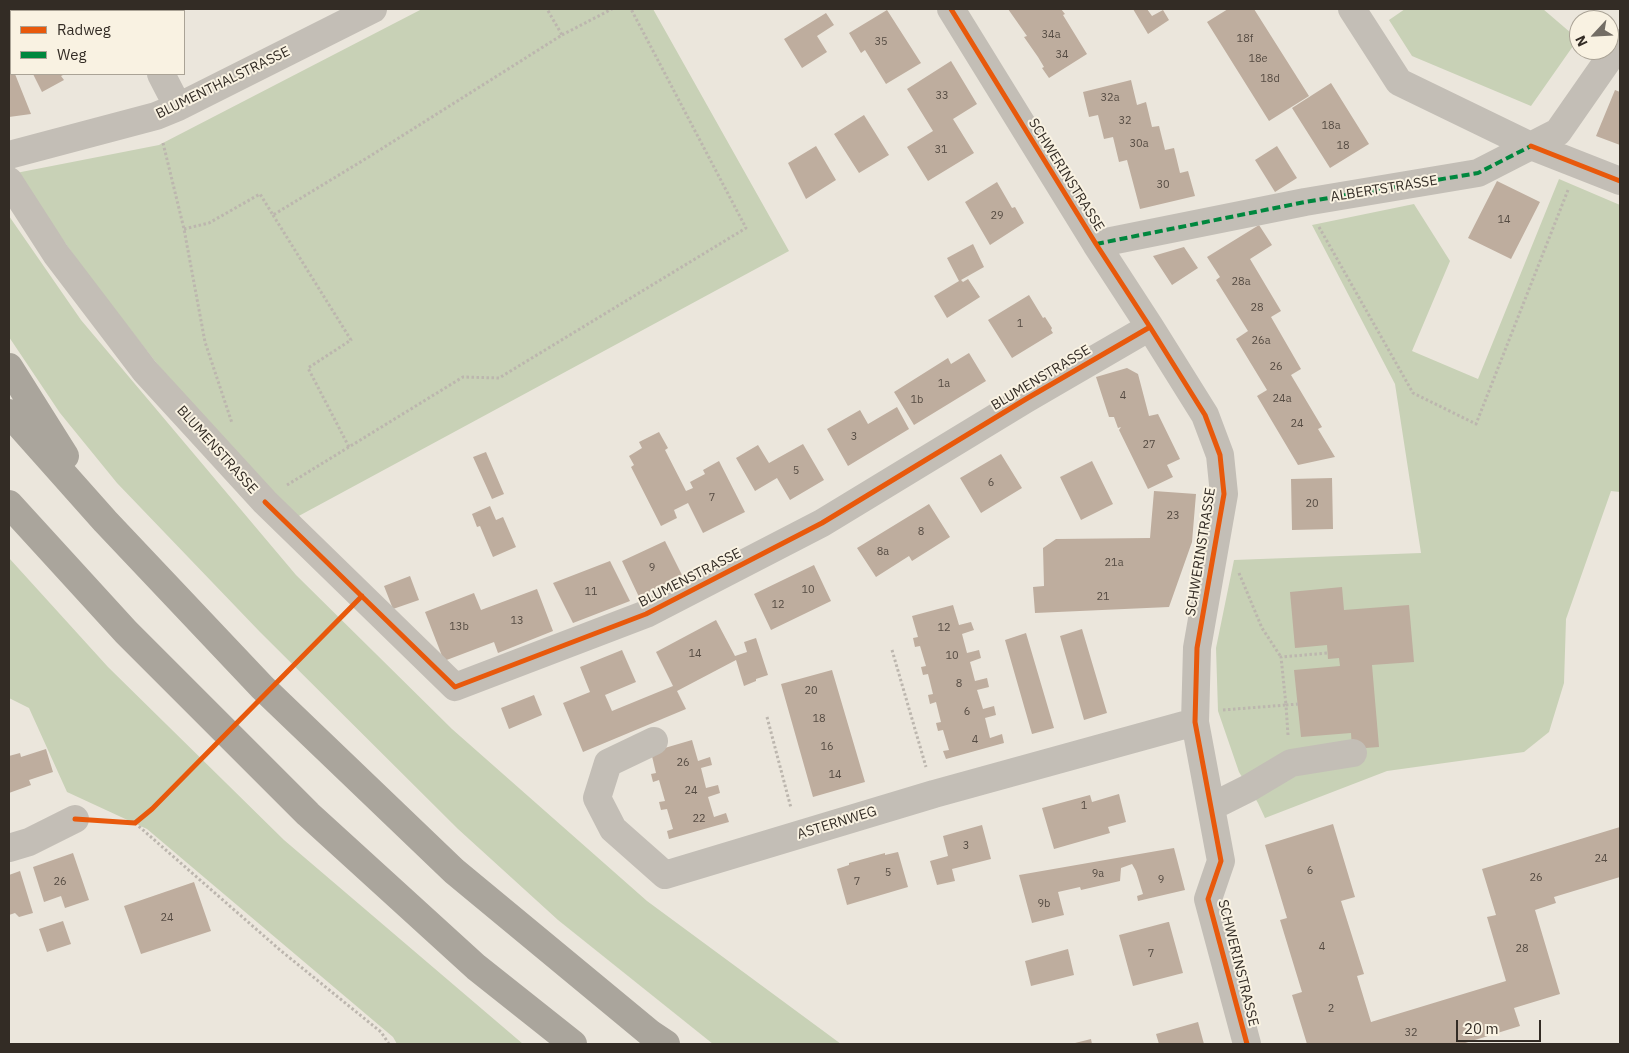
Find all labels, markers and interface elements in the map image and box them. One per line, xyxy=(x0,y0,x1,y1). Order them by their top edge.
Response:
legend xyxy=(10,10,185,75)
north arrow xyxy=(1569,10,1619,60)
text: Radweg xyxy=(57,20,111,39)
house number: 34a xyxy=(1041,28,1061,42)
house number: 18f xyxy=(1237,32,1253,46)
text: N xyxy=(1571,33,1592,49)
house number: 35 xyxy=(874,35,888,49)
street label: BLUMENTHALSTRASSE xyxy=(153,43,293,123)
text: Weg xyxy=(57,45,86,64)
house number: 34 xyxy=(1055,48,1069,62)
house number: 18e xyxy=(1248,52,1268,66)
house number: 18d xyxy=(1260,72,1280,86)
house number: 33 xyxy=(935,89,949,103)
house number: 32a xyxy=(1100,91,1120,105)
house number: 32 xyxy=(1118,114,1132,128)
street label: SCHWERINSTRASSE xyxy=(1024,115,1108,235)
house number: 18a xyxy=(1321,119,1341,133)
house number: 30a xyxy=(1129,137,1149,151)
house number: 18 xyxy=(1336,139,1350,153)
house number: 31 xyxy=(934,143,948,157)
street label: ALBERTSTRASSE xyxy=(1329,172,1439,206)
house number: 30 xyxy=(1156,178,1170,192)
house number: 29 xyxy=(990,209,1004,223)
house number: 14 xyxy=(1497,213,1511,227)
house number: 28a xyxy=(1231,275,1251,289)
house number: 28 xyxy=(1250,301,1264,315)
house number: 1 xyxy=(1017,317,1023,331)
house number: 26a xyxy=(1251,334,1271,348)
street label: BLUMENSTRASSE xyxy=(988,342,1094,414)
house number: 26 xyxy=(1269,360,1283,374)
house number: 1a xyxy=(938,377,950,391)
house number: 4 xyxy=(1120,389,1126,403)
house number: 24a xyxy=(1272,392,1292,406)
house number: 1b xyxy=(911,393,923,407)
street label: BLUMENSTRASSE xyxy=(173,402,261,498)
house number: 24 xyxy=(1290,417,1304,431)
house number: 3 xyxy=(851,430,857,444)
house number: 27 xyxy=(1142,438,1156,452)
house number: 5 xyxy=(793,464,799,478)
house number: 6 xyxy=(988,476,994,490)
street label: SCHWERINSTRASSE xyxy=(1183,486,1219,618)
house number: 7 xyxy=(709,491,715,505)
house number: 20 xyxy=(1305,497,1319,511)
house number: 23 xyxy=(1166,509,1180,523)
house number: 8 xyxy=(918,525,924,539)
street label: BLUMENSTRASSE xyxy=(636,545,744,611)
house number: 8a xyxy=(877,545,889,559)
house number: 21a xyxy=(1104,556,1124,570)
house number: 9 xyxy=(649,561,655,575)
house number: 10 xyxy=(801,583,815,597)
house number: 11 xyxy=(584,585,598,599)
house number: 21 xyxy=(1096,590,1110,604)
house number: 12 xyxy=(771,598,785,612)
house number: 13 xyxy=(510,614,524,628)
house number: 13b xyxy=(449,620,469,634)
house number: 12 xyxy=(937,621,951,635)
house number: 14 xyxy=(688,647,702,661)
house number: 10 xyxy=(945,649,959,663)
house number: 8 xyxy=(956,677,962,691)
house number: 20 xyxy=(804,684,818,698)
house number: 6 xyxy=(964,705,970,719)
house number: 18 xyxy=(812,712,826,726)
house number: 4 xyxy=(972,733,978,747)
house number: 16 xyxy=(820,740,834,754)
house number: 26 xyxy=(676,756,690,770)
house number: 14 xyxy=(828,768,842,782)
house number: 24 xyxy=(684,784,698,798)
house number: 1 xyxy=(1081,799,1087,813)
street label: ASTERNWEG xyxy=(795,803,879,843)
house number: 22 xyxy=(692,812,706,826)
house number: 3 xyxy=(963,839,969,853)
house number: 24 xyxy=(1594,852,1608,866)
house number: 6 xyxy=(1307,864,1313,878)
house number: 5 xyxy=(885,866,891,880)
house number: 9a xyxy=(1092,867,1104,881)
house number: 26 xyxy=(1529,871,1543,885)
house number: 9 xyxy=(1158,873,1164,887)
house number: 26 xyxy=(53,875,67,889)
house number: 7 xyxy=(854,875,860,889)
house number: 9b xyxy=(1038,897,1050,911)
street label: SCHWERINSTRASSE xyxy=(1214,898,1262,1028)
house number: 24 xyxy=(160,911,174,925)
house number: 4 xyxy=(1319,940,1325,954)
house number: 28 xyxy=(1515,942,1529,956)
house number: 7 xyxy=(1148,947,1154,961)
house number: 2 xyxy=(1328,1002,1334,1016)
scale bar xyxy=(1459,1010,1544,1042)
text: 20 m xyxy=(1464,1019,1499,1038)
house number: 32 xyxy=(1404,1026,1418,1040)

